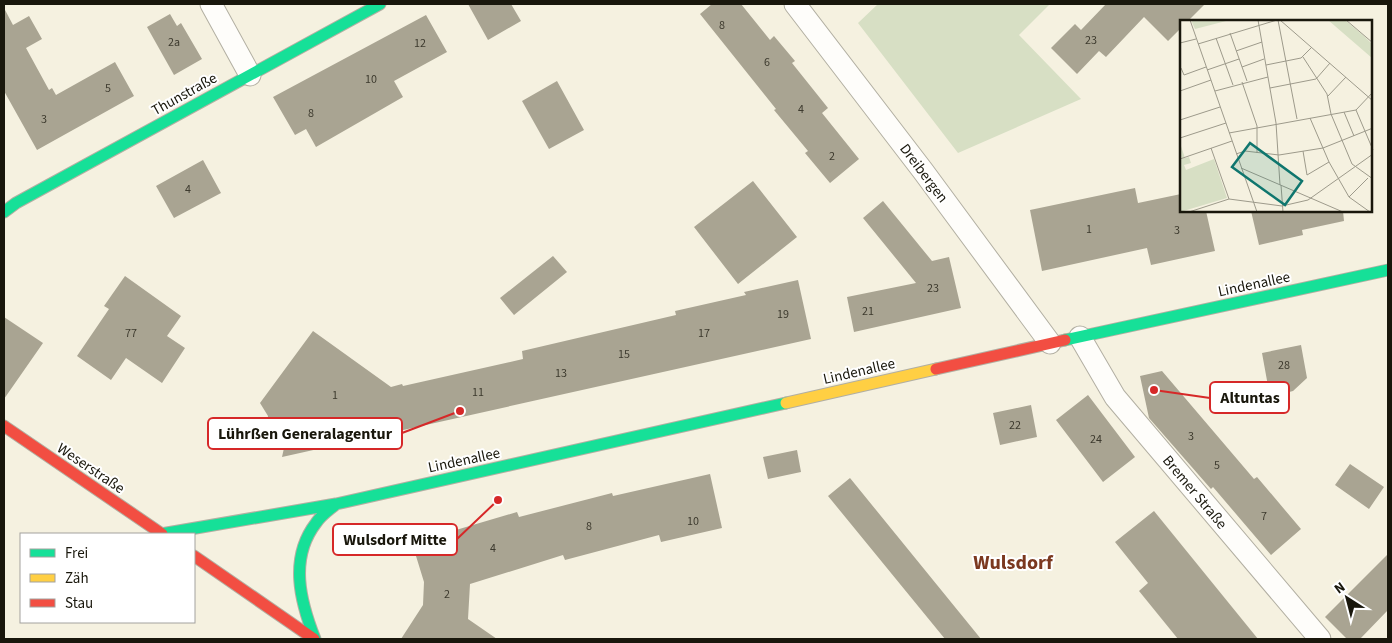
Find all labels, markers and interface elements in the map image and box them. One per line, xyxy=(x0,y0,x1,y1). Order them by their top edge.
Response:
house number: 8 xyxy=(719,17,725,34)
inset map xyxy=(1180,20,1372,212)
house number: 23 xyxy=(1085,32,1097,49)
house number: 2a xyxy=(168,34,180,51)
house number: 12 xyxy=(414,35,426,52)
house number: 6 xyxy=(764,54,770,71)
street label: Thunstraße xyxy=(148,68,221,121)
house number: 10 xyxy=(365,71,377,88)
house number: 5 xyxy=(105,80,111,97)
house number: 4 xyxy=(798,101,804,118)
house number: 8 xyxy=(308,105,314,122)
house number: 3 xyxy=(41,111,47,128)
street label: Dreibergen xyxy=(894,139,953,207)
house number: 2 xyxy=(829,148,835,165)
house number: 4 xyxy=(185,181,191,198)
house number: 1 xyxy=(1086,221,1092,238)
house number: 3 xyxy=(1174,222,1180,239)
street label: Lindenallee xyxy=(1216,267,1292,302)
house number: 23 xyxy=(927,280,939,297)
house number: 21 xyxy=(862,303,874,320)
house number: 19 xyxy=(777,306,789,323)
house number: 77 xyxy=(125,325,137,342)
house number: 17 xyxy=(698,325,710,342)
house number: 15 xyxy=(618,346,630,363)
street label: Lindenallee xyxy=(821,353,897,390)
house number: 28 xyxy=(1278,357,1290,374)
house number: 13 xyxy=(555,365,567,382)
callout: Altuntas xyxy=(1210,382,1289,413)
house number: 11 xyxy=(472,384,484,401)
house number: 1 xyxy=(332,387,338,404)
text: Altuntas xyxy=(1219,387,1280,409)
house number: 22 xyxy=(1009,417,1021,434)
callout: Lührßen Generalagentur xyxy=(208,418,402,449)
text: Lührßen Generalagentur xyxy=(218,423,393,445)
house number: 3 xyxy=(1188,428,1194,445)
house number: 24 xyxy=(1090,431,1102,448)
street label: Weserstraße xyxy=(53,438,129,499)
street label: Lindenallee xyxy=(426,443,502,478)
street label: Bremer Straße xyxy=(1157,451,1232,534)
house number: 5 xyxy=(1214,457,1220,474)
house number: 7 xyxy=(1261,508,1267,525)
house number: 10 xyxy=(687,513,699,530)
house number: 8 xyxy=(586,518,592,535)
callout: Wulsdorf Mitte xyxy=(333,524,457,555)
text: Wulsdorf Mitte xyxy=(343,529,447,551)
legend xyxy=(20,533,195,623)
house number: 4 xyxy=(490,540,496,557)
text: Frei xyxy=(65,543,88,564)
district label: Wulsdorf xyxy=(973,549,1054,577)
text: Zäh xyxy=(65,568,89,589)
north arrow xyxy=(1322,573,1372,623)
text: N xyxy=(1330,577,1350,599)
house number: 2 xyxy=(444,586,450,603)
text: Stau xyxy=(65,593,93,614)

